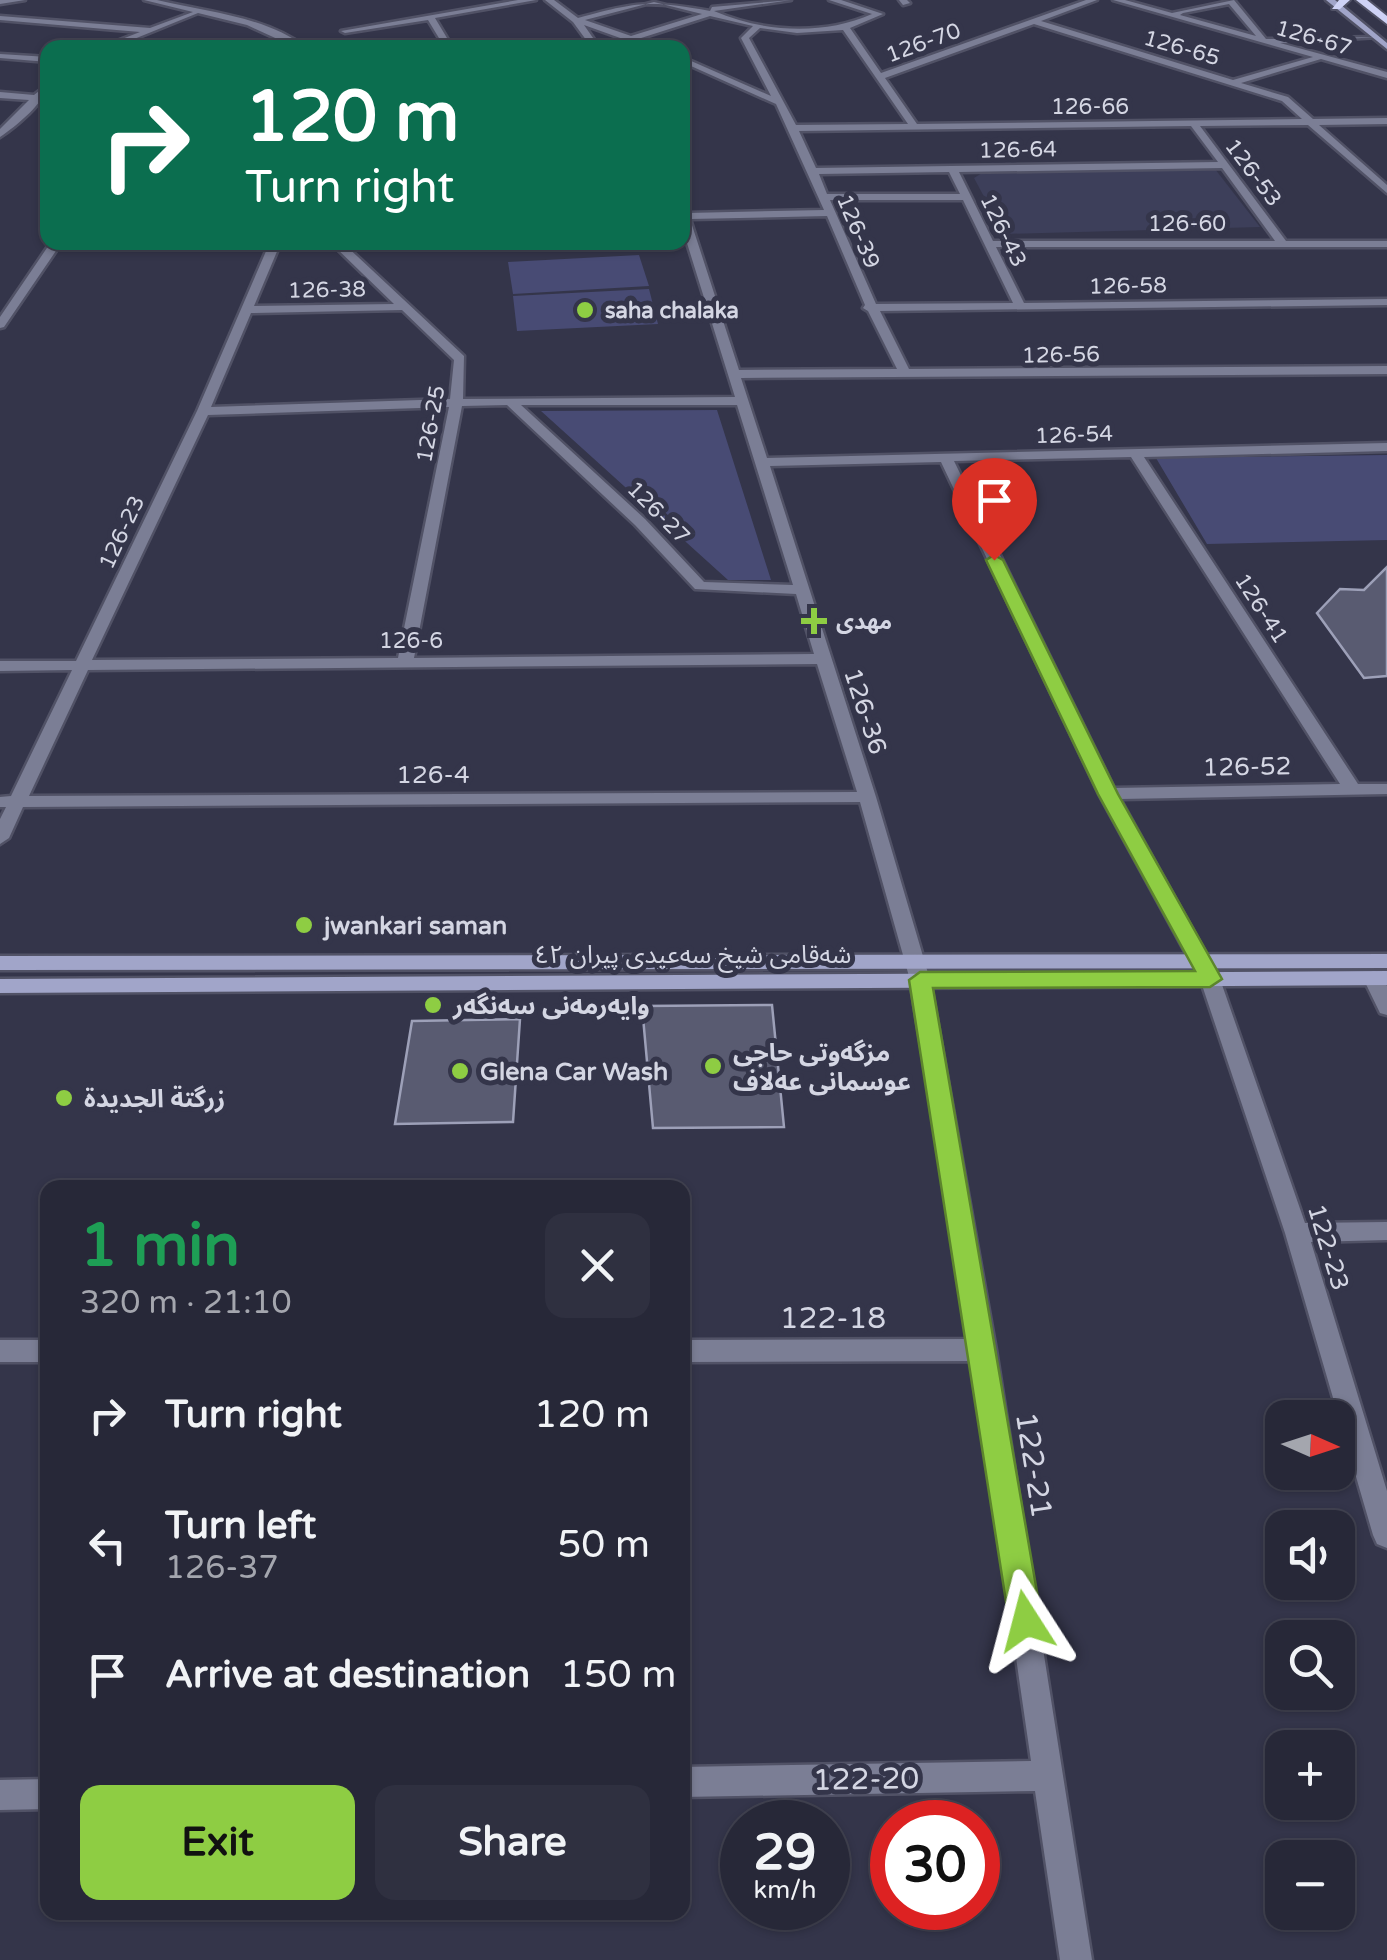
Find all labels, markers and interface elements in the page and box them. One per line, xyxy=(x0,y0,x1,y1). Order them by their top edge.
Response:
street label: 126-67 xyxy=(1273,15,1355,61)
street label: 126-70 xyxy=(882,17,964,68)
street label: 126-65 xyxy=(1141,25,1223,71)
text: 120 m xyxy=(245,76,459,160)
icon: right xyxy=(80,80,210,210)
street label: 126-66 xyxy=(1051,94,1129,120)
street label: 126-53 xyxy=(1219,134,1287,212)
street label: 126-64 xyxy=(979,136,1057,164)
text: Turn right xyxy=(245,161,454,215)
street label: 126-39 xyxy=(831,190,885,272)
street label: 126-43 xyxy=(974,190,1032,271)
street label: 126-60 xyxy=(1148,211,1226,237)
street label: 126-58 xyxy=(1089,272,1167,300)
street label: 126-38 xyxy=(288,276,366,304)
place label: saha chalaka xyxy=(605,298,739,324)
marker: saha chalaka xyxy=(574,299,596,321)
street label: 126-56 xyxy=(1022,341,1100,369)
street label: 126-25 xyxy=(411,383,451,465)
street label: 126-54 xyxy=(1035,421,1114,449)
pin xyxy=(952,458,1037,561)
icon: arrive xyxy=(967,473,1022,528)
street label: 126-27 xyxy=(622,476,695,549)
street label: 126-23 xyxy=(94,492,150,573)
street label: 126-41 xyxy=(1229,569,1293,648)
marker: مهدی xyxy=(801,608,827,634)
place label: مهدی xyxy=(836,609,892,635)
street label: 126-6 xyxy=(379,628,443,654)
street label: 126-36 xyxy=(837,664,893,758)
street label: 126-52 xyxy=(1202,751,1292,783)
street label: 126-4 xyxy=(396,760,470,790)
place label: jwankari saman xyxy=(322,911,507,941)
marker: jwankari saman xyxy=(293,914,315,936)
street label: شەقامی شیخ سەعیدی پیران ٤٢ xyxy=(535,940,851,973)
place label: وایەرمەنی سەنگەر xyxy=(452,991,650,1021)
marker: وایەرمەنی سەنگەر xyxy=(422,994,444,1016)
place label: مزگەوتی حاجی عوسمانی عەلاف xyxy=(733,1038,911,1097)
marker: مزگەوتی حاجی عوسمانی عەلاف xyxy=(702,1055,724,1077)
place label: Glena Car Wash xyxy=(480,1057,668,1087)
marker: Glena Car Wash xyxy=(449,1060,471,1082)
place label: زرگتة الجديدة xyxy=(84,1084,225,1114)
marker: زرگتة الجديدة xyxy=(53,1087,75,1109)
street label: 122-23 xyxy=(1301,1200,1355,1294)
text: 1 min xyxy=(80,1210,240,1282)
button: close xyxy=(545,1213,650,1318)
text: 320 m · 21:10 xyxy=(80,1284,292,1322)
street label: 122-18 xyxy=(780,1300,886,1337)
icon: right xyxy=(80,1388,135,1443)
text: Turn right xyxy=(165,1392,342,1438)
text: 120 m xyxy=(534,1392,650,1438)
north arrow xyxy=(1265,1400,1355,1490)
map controls xyxy=(1265,1400,1355,1930)
street label: 122-21 xyxy=(1007,1410,1060,1521)
text: Turn left xyxy=(165,1503,316,1549)
button: sound xyxy=(1265,1510,1355,1600)
icon: left xyxy=(80,1518,135,1573)
text: 50 m xyxy=(558,1522,650,1568)
text: 126-37 xyxy=(165,1549,279,1587)
position arrow xyxy=(974,1569,1078,1673)
button: search xyxy=(1265,1620,1355,1710)
icon: arrive xyxy=(80,1648,135,1703)
text: Arrive at destination xyxy=(165,1652,530,1698)
text: 150 m xyxy=(560,1652,676,1698)
button: + xyxy=(1265,1730,1355,1820)
street label: 122-20 xyxy=(812,1760,920,1799)
button: Exit xyxy=(80,1785,355,1900)
button: Share xyxy=(375,1785,650,1900)
speed limit sign: 30 xyxy=(870,1800,1000,1930)
text: 29 xyxy=(754,1823,816,1883)
button: − xyxy=(1265,1840,1355,1930)
text: km/h xyxy=(754,1875,816,1905)

